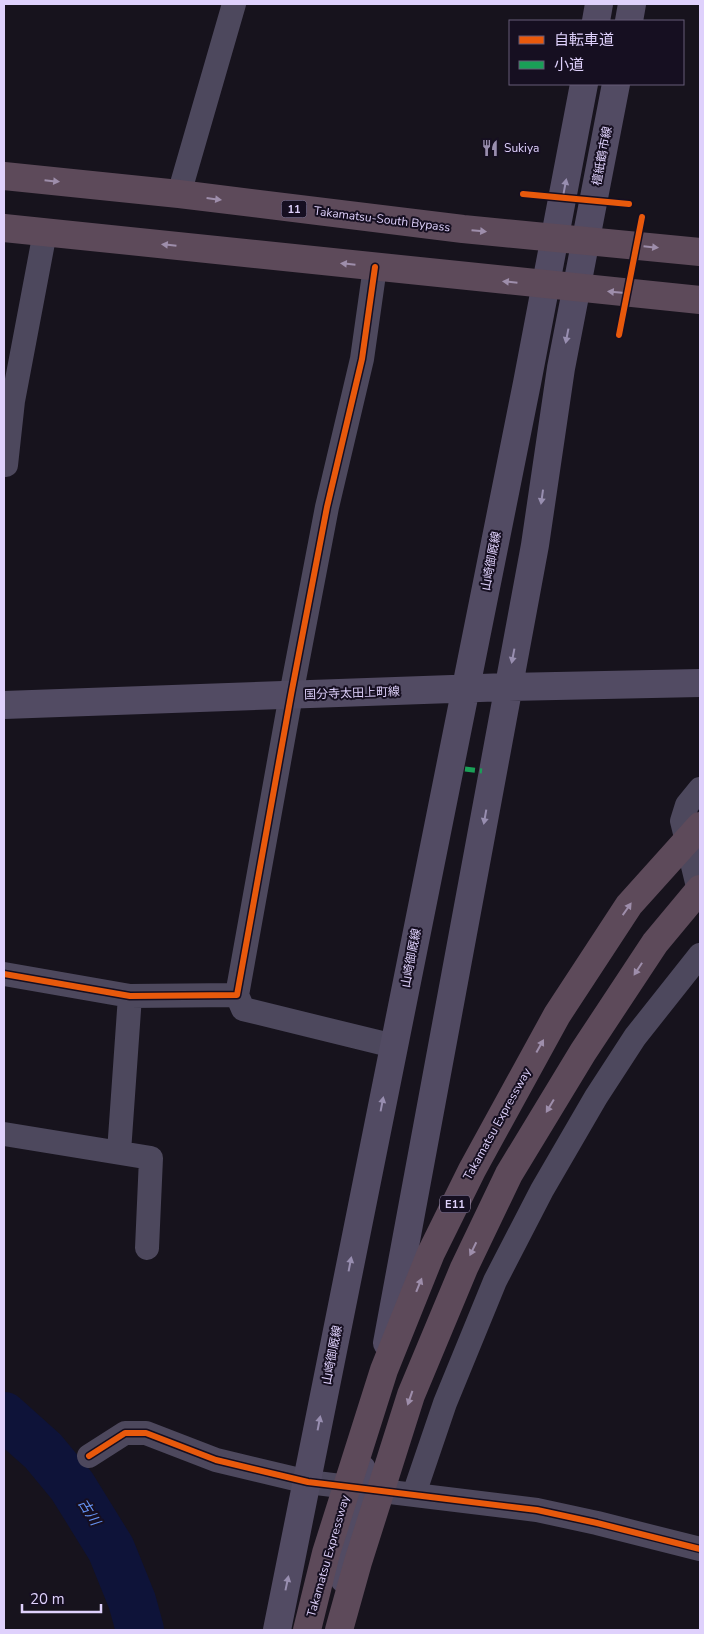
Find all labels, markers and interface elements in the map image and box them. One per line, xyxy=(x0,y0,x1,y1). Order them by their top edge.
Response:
legend xyxy=(509,20,684,85)
text: 自転車道 xyxy=(554,30,614,50)
text: 小道 xyxy=(554,55,584,75)
street label: 檀紙鶴市線 xyxy=(588,125,616,187)
restaurant icon: Sukiya xyxy=(480,138,500,158)
place label: Sukiya xyxy=(504,140,539,156)
one-way arrow xyxy=(45,177,61,185)
one-way arrow xyxy=(561,177,569,193)
one-way arrow xyxy=(206,195,222,203)
road number: 11 xyxy=(282,200,306,218)
street label: Takamatsu-South Bypass xyxy=(313,203,451,235)
one-way arrow xyxy=(472,227,488,235)
one-way arrow xyxy=(161,241,177,249)
one-way arrow xyxy=(643,243,659,251)
one-way arrow xyxy=(340,260,356,268)
one-way arrow xyxy=(502,277,518,285)
one-way arrow xyxy=(607,288,623,296)
one-way arrow xyxy=(562,328,570,344)
one-way arrow xyxy=(538,489,546,505)
street label: 山崎御厩線 xyxy=(477,530,505,592)
one-way arrow xyxy=(509,649,517,665)
street label: 国分寺太田上町線 xyxy=(304,683,400,703)
one-way arrow xyxy=(481,809,489,825)
one-way arrow xyxy=(622,902,632,916)
street label: 山崎御厩線 xyxy=(397,927,425,989)
one-way arrow xyxy=(633,962,643,976)
one-way arrow xyxy=(535,1040,544,1053)
street label: Takamatsu Expressway xyxy=(459,1064,535,1183)
one-way arrow xyxy=(378,1097,386,1112)
one-way arrow xyxy=(546,1099,555,1112)
road number: E11 xyxy=(440,1196,470,1212)
one-way arrow xyxy=(469,1241,477,1256)
one-way arrow xyxy=(346,1256,354,1271)
one-way arrow xyxy=(415,1277,423,1292)
street label: 山崎御厩線 xyxy=(318,1324,346,1386)
one-way arrow xyxy=(406,1391,413,1406)
one-way arrow xyxy=(315,1415,323,1431)
street label: Takamatsu Expressway xyxy=(303,1492,353,1619)
water label: 古川 xyxy=(74,1495,106,1531)
one-way arrow xyxy=(283,1575,291,1590)
scale bar xyxy=(22,1582,101,1614)
text: 20 m xyxy=(30,1589,65,1609)

